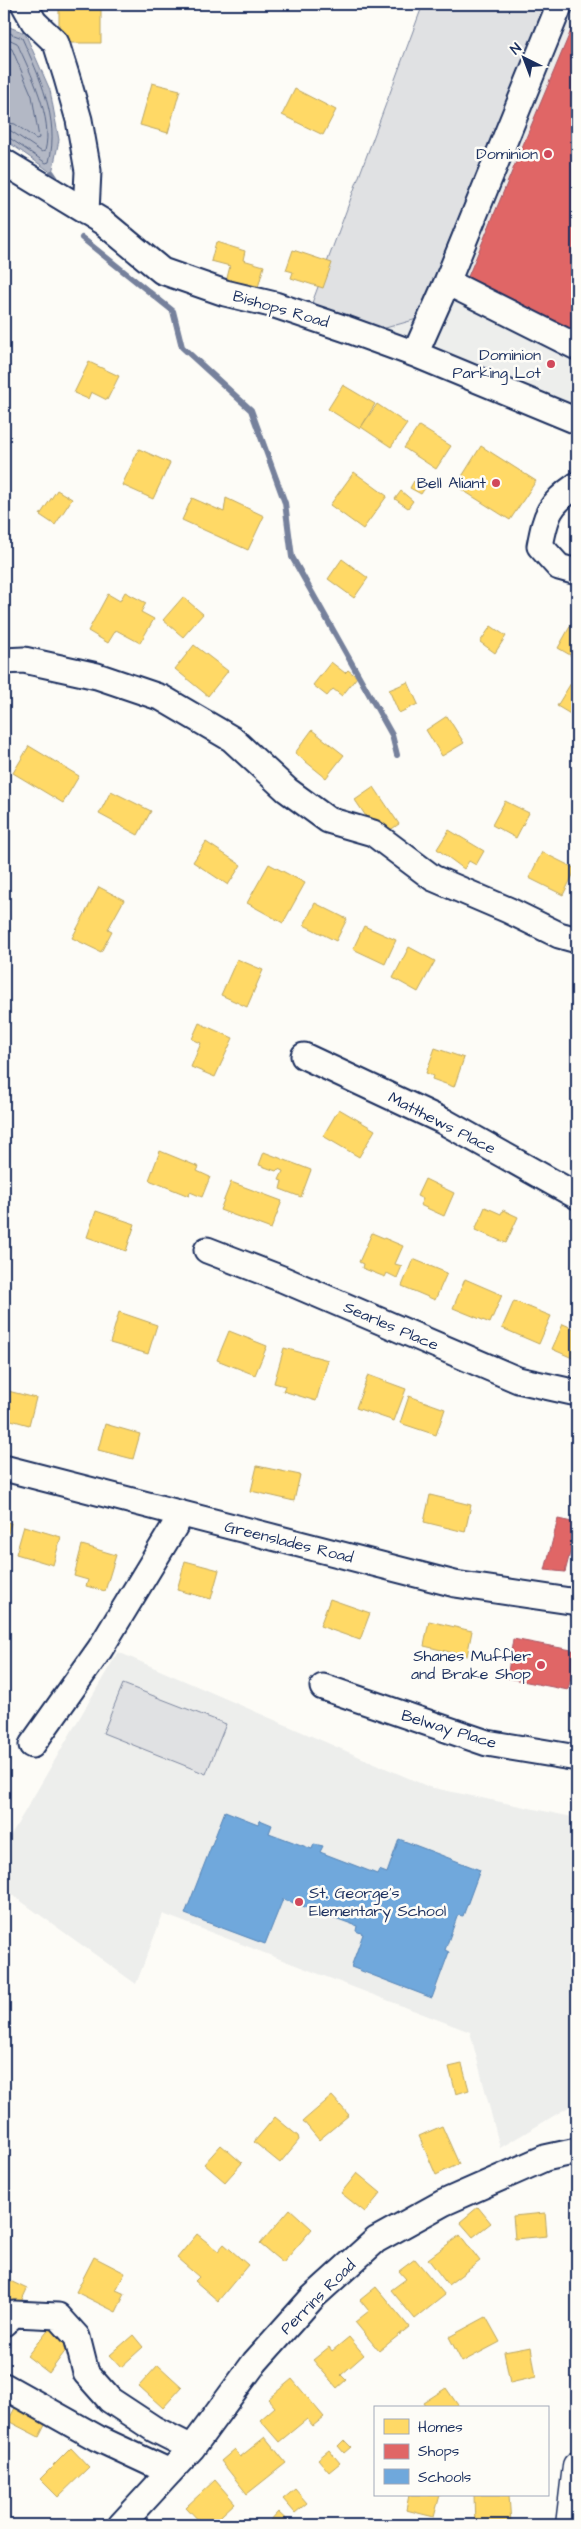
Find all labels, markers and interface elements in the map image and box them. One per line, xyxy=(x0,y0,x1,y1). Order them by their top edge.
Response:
north arrow xyxy=(498,32,548,82)
text: N xyxy=(506,39,526,59)
place label: Dominion xyxy=(476,143,538,165)
marker: Dominion xyxy=(542,148,554,160)
street label: Bishops Road xyxy=(230,285,332,333)
place label: Dominion Parking Lot xyxy=(452,344,542,385)
marker: Dominion Parking Lot xyxy=(545,358,557,370)
place label: Bell Aliant xyxy=(417,472,487,494)
marker: Bell Aliant xyxy=(490,477,502,489)
street label: Matthews Place xyxy=(384,1086,500,1160)
street label: Searles Place xyxy=(340,1296,442,1356)
street label: Greenslades Road xyxy=(222,1515,356,1569)
place label: Shanes Muffler and Brake Shop xyxy=(411,1645,531,1685)
marker: Shanes Muffler and Brake Shop xyxy=(535,1659,547,1671)
street label: Belway Place xyxy=(398,1704,500,1755)
place label: St. George's Elementary School xyxy=(309,1882,446,1923)
marker: St. George's Elementary School xyxy=(293,1896,305,1908)
street label: Perrins Road xyxy=(276,2255,360,2339)
legend xyxy=(374,2406,548,2496)
text: Homes xyxy=(418,2417,463,2438)
text: Shops xyxy=(418,2441,460,2462)
text: Schools xyxy=(418,2467,472,2488)

